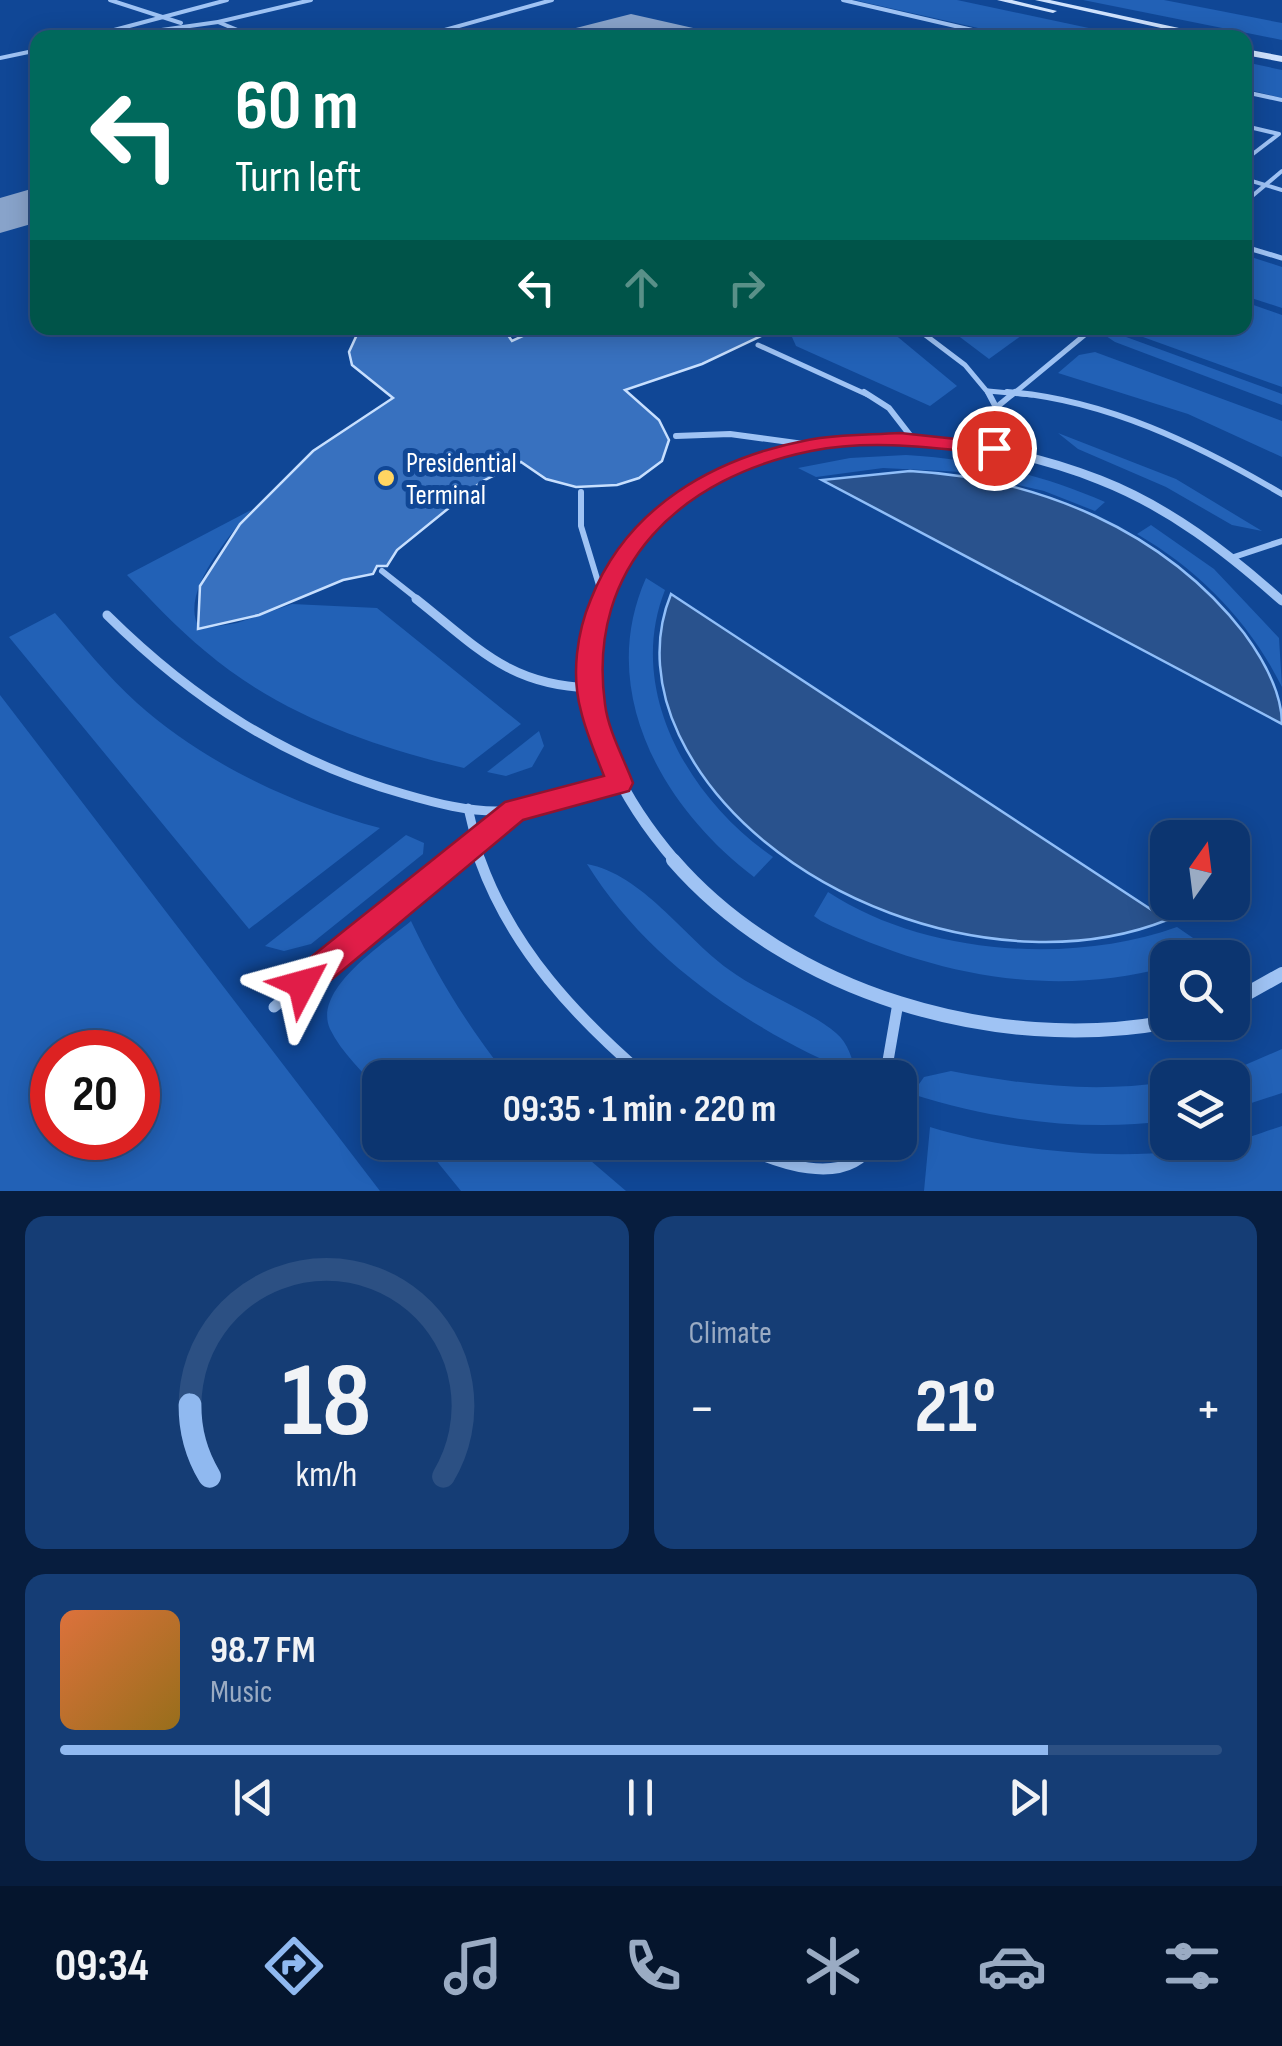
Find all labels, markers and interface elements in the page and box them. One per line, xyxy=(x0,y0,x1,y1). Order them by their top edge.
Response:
text: 60 m xyxy=(235,65,359,149)
icon: left xyxy=(70,70,200,200)
text: Turn left xyxy=(235,150,361,205)
icon: left xyxy=(509,260,564,315)
icon: ahead xyxy=(614,260,669,315)
icon: right xyxy=(719,260,774,315)
pin xyxy=(952,406,1037,491)
icon: arrive xyxy=(967,421,1022,476)
place label: Presidential Terminal xyxy=(406,447,517,512)
marker: Presidential Terminal xyxy=(375,467,397,489)
north arrow xyxy=(1150,820,1250,920)
map controls xyxy=(1150,820,1250,1160)
position arrow xyxy=(250,932,354,1036)
button: search xyxy=(1150,940,1250,1040)
speed limit sign: 20 xyxy=(30,1030,160,1160)
button: layers xyxy=(1150,1060,1250,1160)
text: 09:35 · 1 min · 220 m xyxy=(503,1087,776,1132)
text: Climate xyxy=(689,1314,772,1353)
text: 18 xyxy=(282,1340,372,1465)
text: 21° xyxy=(915,1363,996,1454)
text: − xyxy=(689,1376,715,1443)
text: + xyxy=(1195,1376,1222,1443)
text: km/h xyxy=(296,1454,358,1497)
text: 98.7 FM xyxy=(210,1628,315,1673)
text: Music xyxy=(210,1673,273,1712)
icon: previous xyxy=(226,1770,281,1825)
icon: pause xyxy=(613,1770,668,1825)
icon: next xyxy=(1001,1770,1056,1825)
icon: directions xyxy=(259,1931,329,2001)
icon: music xyxy=(438,1931,508,2001)
icon: phone xyxy=(618,1931,688,2001)
icon: climate xyxy=(798,1931,868,2001)
icon: car xyxy=(977,1931,1047,2001)
icon: filters xyxy=(1157,1931,1227,2001)
text: 09:34 xyxy=(55,1939,149,1994)

